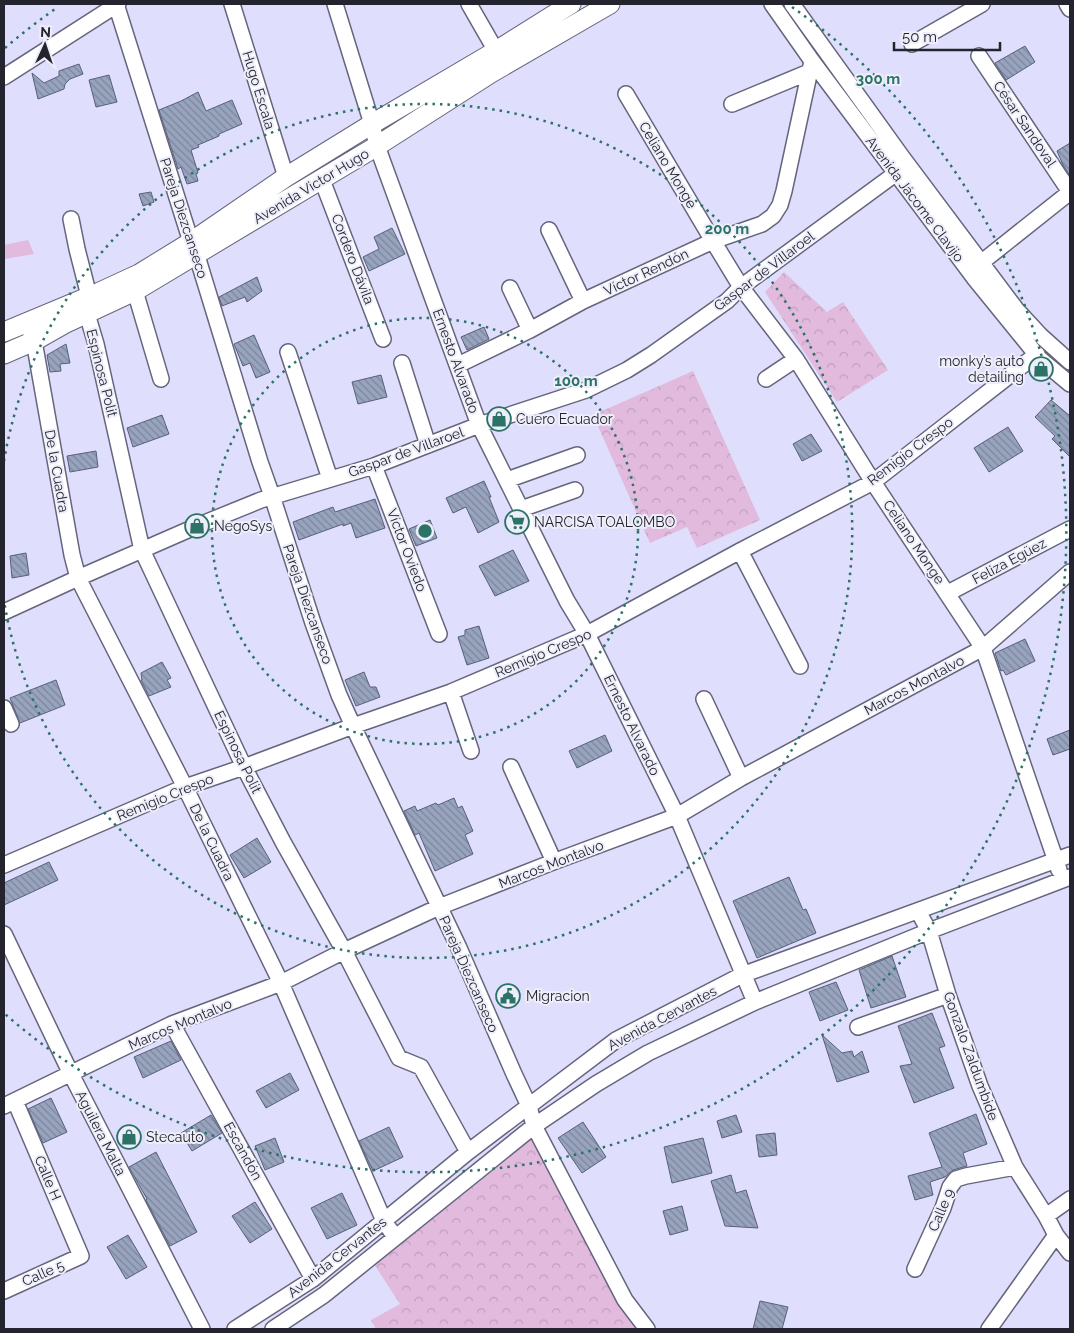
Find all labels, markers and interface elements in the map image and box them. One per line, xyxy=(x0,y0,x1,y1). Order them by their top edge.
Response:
north arrow xyxy=(20,20,70,70)
scale bar xyxy=(894,20,1000,52)
text: N xyxy=(40,24,51,40)
text: 50 m xyxy=(902,28,937,46)
street label: Hugo Escala xyxy=(239,49,279,131)
text: 300 m xyxy=(856,70,900,88)
street label: César Sandoval xyxy=(990,78,1060,170)
street label: Celiano Monge xyxy=(636,119,700,211)
street label: Avenida Jácome Clavijo xyxy=(863,133,967,265)
street label: Avenida Victor Hugo xyxy=(250,145,372,227)
street label: Pareja Diezcanseco xyxy=(157,156,211,280)
street label: Cordero Dávila xyxy=(328,212,378,306)
text: 200 m xyxy=(705,220,749,238)
street label: Gaspar de Villaroel xyxy=(711,228,818,314)
street label: Víctor Rendón xyxy=(601,245,691,299)
street label: Ernesto Alvarado xyxy=(430,307,482,415)
street label: Espinosa Polit xyxy=(83,327,121,419)
place label: monky’s auto detailing xyxy=(939,353,1024,385)
shop icon: monky’s auto detailing xyxy=(1028,356,1054,382)
text: 100 m xyxy=(554,372,598,390)
shop icon: Cuero Ecuador xyxy=(486,406,512,432)
place label: Cuero Ecuador xyxy=(516,411,613,427)
street label: Remigio Crespo xyxy=(864,414,956,488)
street label: Gaspar de Villaroel xyxy=(346,424,466,480)
street label: De la Cuadra xyxy=(42,428,72,514)
street label: Celiano Monge xyxy=(880,497,948,587)
street label: Víctor Oviedo xyxy=(384,506,430,594)
supermarket icon: NARCISA TOALOMBO xyxy=(504,509,530,535)
shop icon: NegoSys xyxy=(184,513,210,539)
place label: NARCISA TOALOMBO xyxy=(534,514,675,530)
place label: NegoSys xyxy=(214,518,272,534)
centre of rings xyxy=(416,522,434,540)
street label: Feliza Egüez xyxy=(969,535,1049,587)
street label: Pareja Diezcanseco xyxy=(280,542,336,666)
street label: Remigio Crespo xyxy=(493,626,593,680)
street label: Marcos Montalvo xyxy=(861,652,967,718)
street label: Ernesto Alvarado xyxy=(601,672,663,778)
street label: Espinosa Polit xyxy=(211,708,265,796)
street label: Remigio Crespo xyxy=(114,770,216,824)
street label: De la Cuadra xyxy=(186,801,238,883)
street label: Marcos Montalvo xyxy=(496,837,606,891)
street label: Pareja Diezcanseco xyxy=(436,913,502,1035)
street label: Avenida Cervantes xyxy=(605,982,719,1053)
public building icon: Migracion xyxy=(495,983,521,1009)
place label: Migracion xyxy=(526,988,590,1004)
street label: Gonzalo Zaldumbide xyxy=(940,990,1002,1122)
street label: Marcos Montalvo xyxy=(126,995,234,1053)
street label: Aguilera Malta xyxy=(73,1088,129,1178)
street label: Escandón xyxy=(221,1119,265,1183)
shop icon: Stecauto xyxy=(116,1124,142,1150)
place label: Stecauto xyxy=(146,1129,204,1145)
street label: Calle H xyxy=(31,1153,65,1203)
street label: Calle 9 xyxy=(925,1186,957,1234)
street label: Avenida Cervantes xyxy=(284,1213,390,1301)
street label: Calle 5 xyxy=(20,1257,67,1289)

